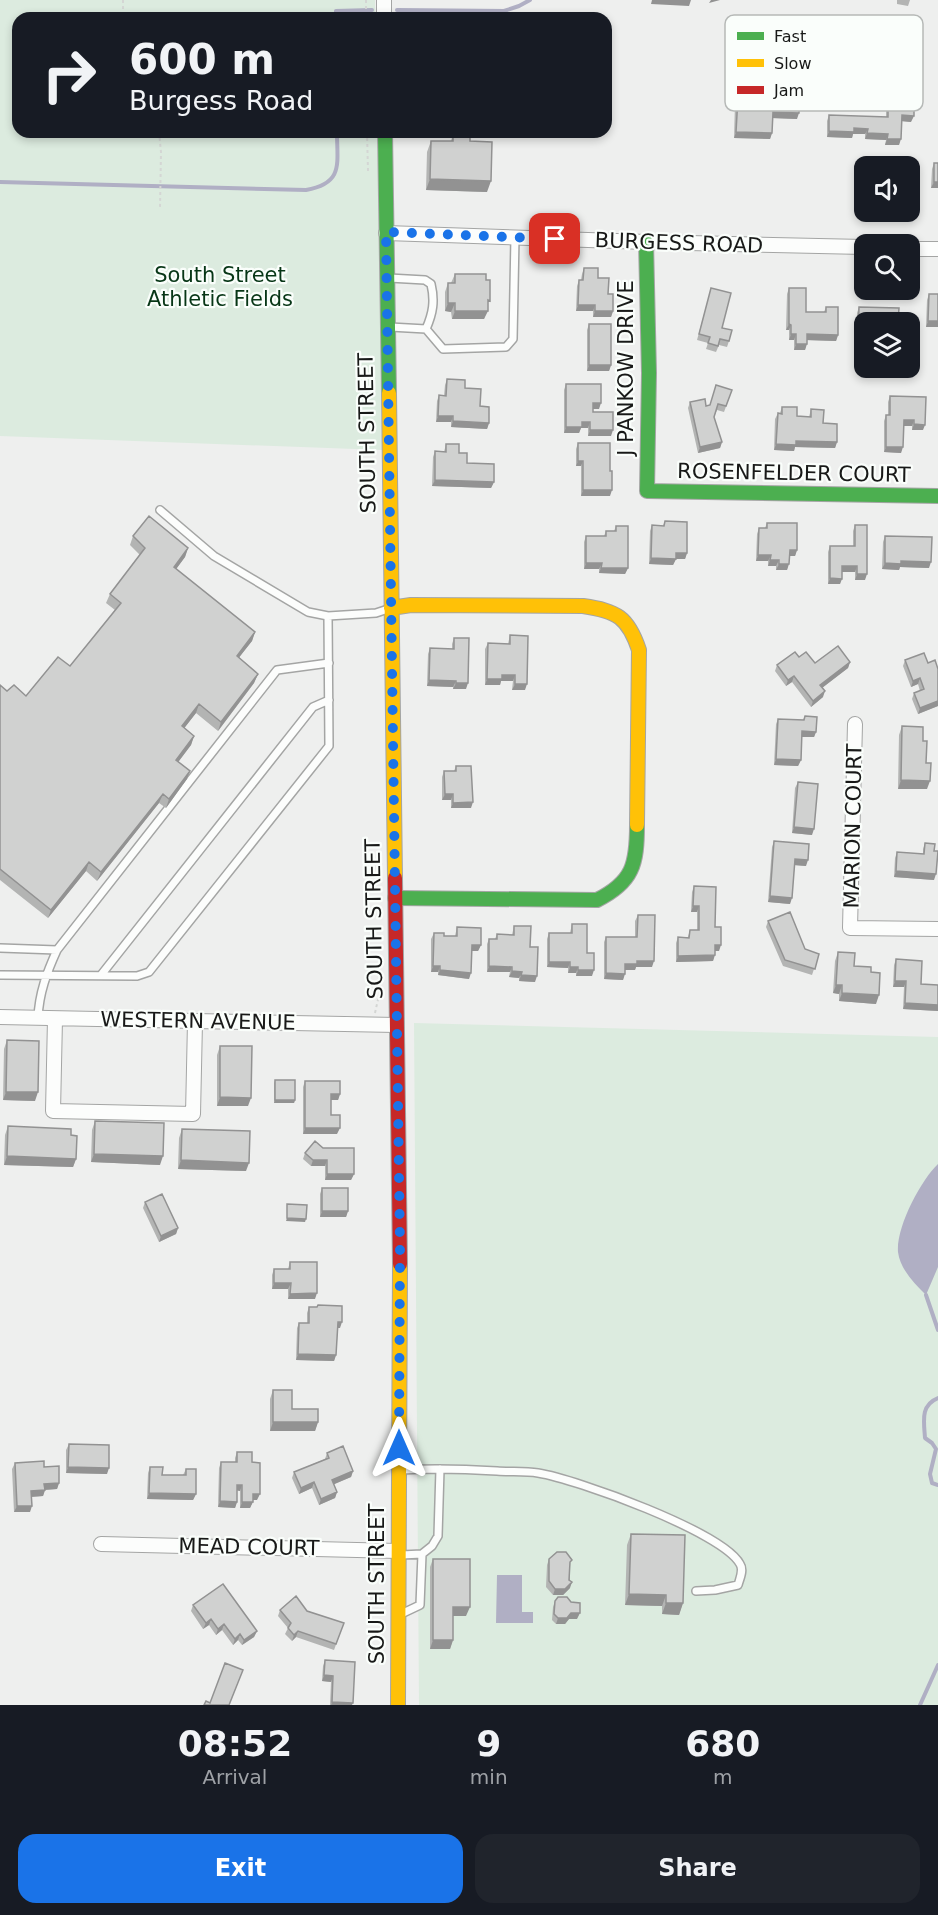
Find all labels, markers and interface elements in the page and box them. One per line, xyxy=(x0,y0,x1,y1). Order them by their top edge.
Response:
legend xyxy=(725,15,923,111)
text: Fast xyxy=(774,27,806,46)
text: 600 m xyxy=(129,35,275,84)
icon: right xyxy=(30,36,108,114)
text: Slow xyxy=(774,54,811,73)
text: Jam xyxy=(773,81,804,100)
text: Burgess Road xyxy=(129,85,313,116)
map controls xyxy=(854,156,920,378)
button: sound xyxy=(854,156,920,222)
pin xyxy=(529,213,580,264)
icon: arrive xyxy=(538,222,571,255)
street label: BURGESS ROAD xyxy=(594,228,764,258)
button: search xyxy=(854,234,920,300)
park label: South Street Athletic Fields xyxy=(147,263,293,311)
street label: J PANKOW DRIVE xyxy=(614,280,638,458)
button: layers xyxy=(854,312,920,378)
street label: SOUTH STREET xyxy=(354,352,380,514)
street label: ROSENFELDER COURT xyxy=(677,459,911,487)
street label: MARION COURT xyxy=(840,743,866,909)
street label: SOUTH STREET xyxy=(361,838,387,1000)
street label: WESTERN AVENUE xyxy=(100,1007,296,1035)
position arrow xyxy=(367,1416,431,1480)
street label: SOUTH STREET xyxy=(365,1504,389,1664)
street label: MEAD COURT xyxy=(178,1534,320,1560)
text: 08:52 xyxy=(178,1723,292,1764)
text: 9 xyxy=(476,1723,501,1764)
text: 680 xyxy=(685,1723,760,1764)
text: Arrival xyxy=(202,1765,267,1789)
text: min xyxy=(470,1765,508,1789)
text: m xyxy=(713,1765,733,1789)
button: Exit xyxy=(18,1834,463,1903)
button: Share xyxy=(475,1834,920,1903)

